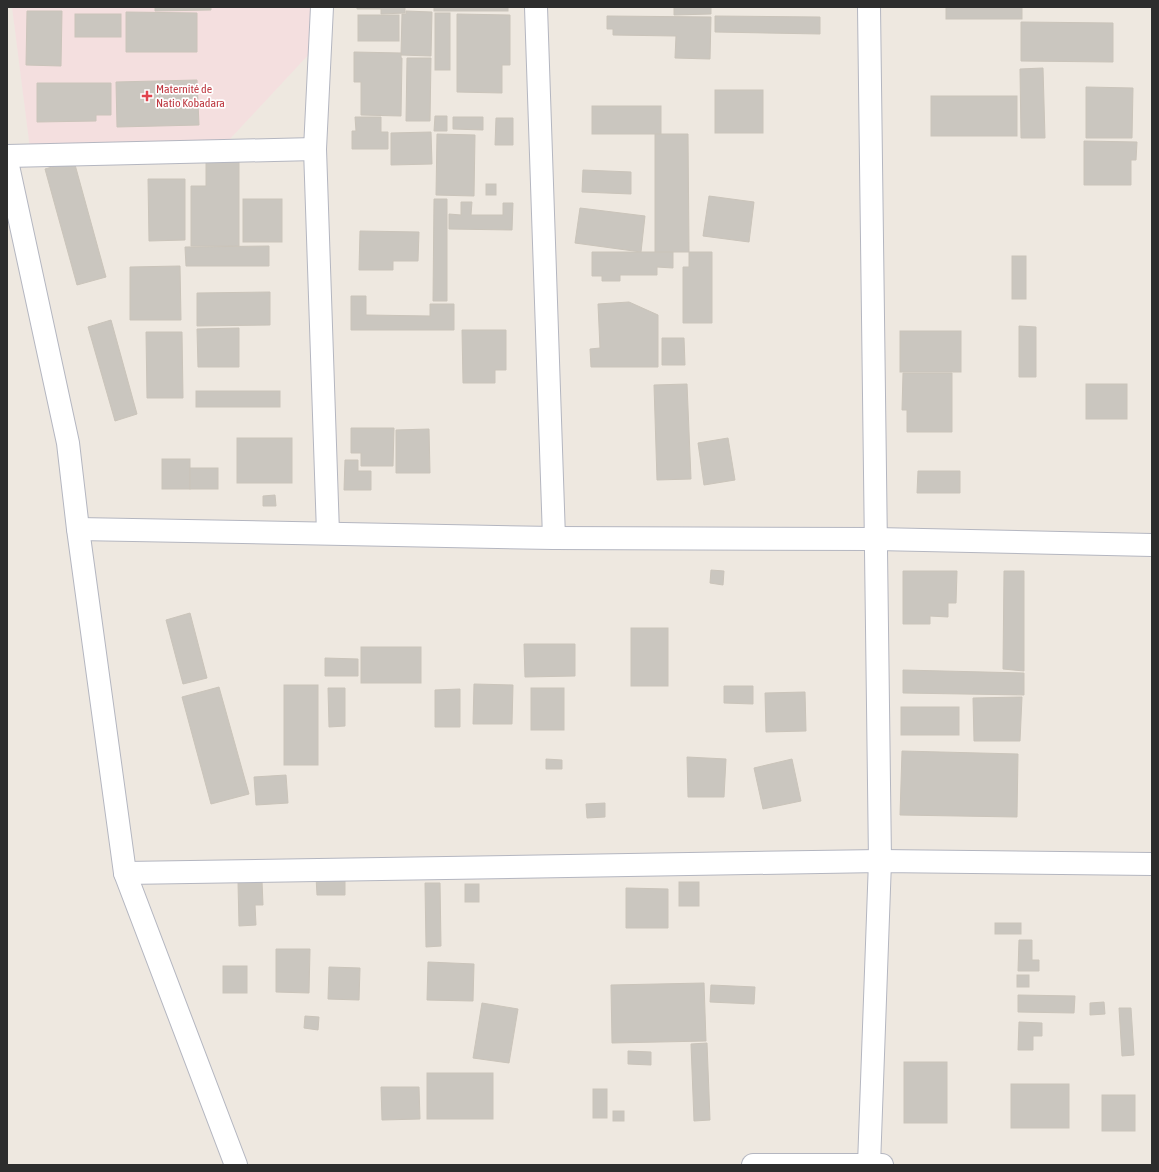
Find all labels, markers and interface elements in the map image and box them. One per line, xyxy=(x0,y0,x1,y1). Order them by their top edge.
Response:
place label: Maternité de Natio Kobadara xyxy=(156,82,225,110)
marker: Maternité de Natio Kobadara xyxy=(141,90,153,102)

